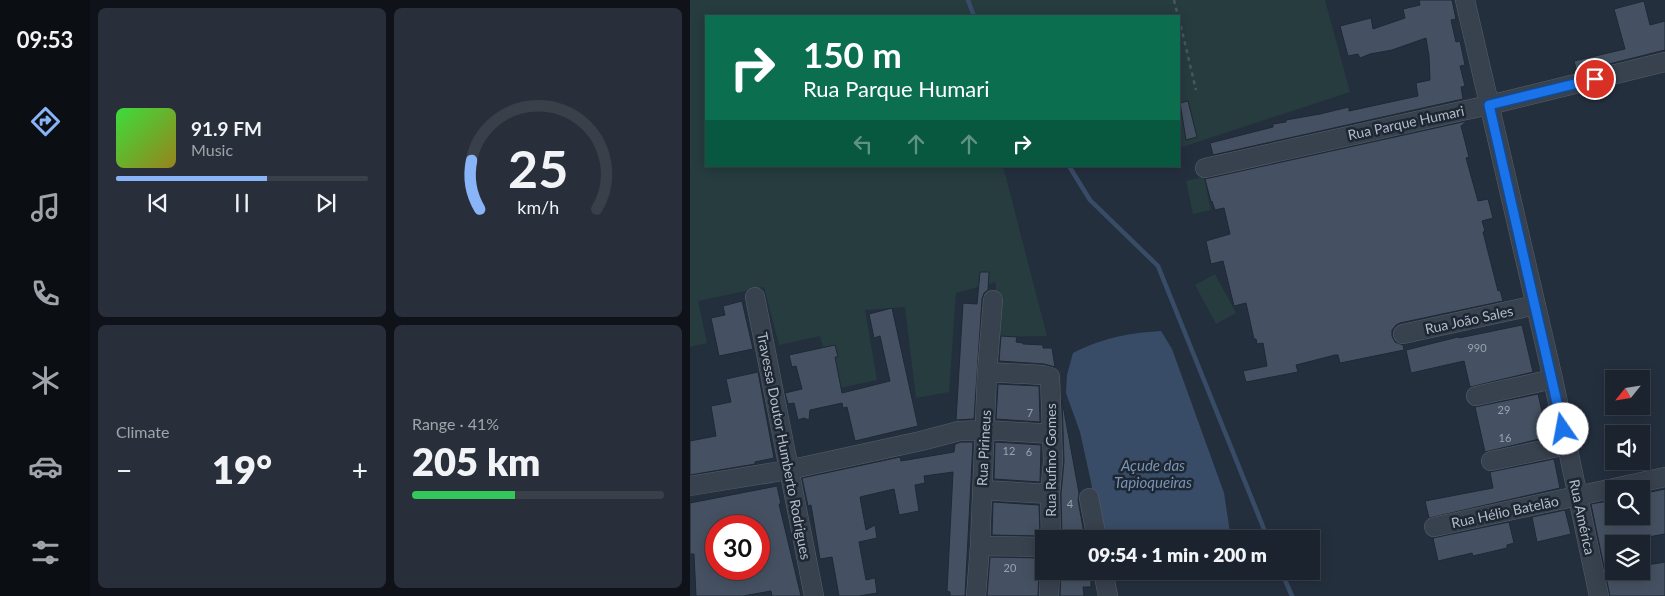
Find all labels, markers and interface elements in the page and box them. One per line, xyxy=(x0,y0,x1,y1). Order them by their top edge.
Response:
text: 09:53 xyxy=(17,26,73,53)
text: 150 m xyxy=(803,33,902,75)
icon: right xyxy=(720,35,785,100)
pin xyxy=(1574,58,1616,100)
icon: arrive xyxy=(1581,65,1609,93)
text: Rua Parque Humari xyxy=(803,75,990,102)
street label: Rua Parque Humari xyxy=(1346,102,1466,143)
icon: directions xyxy=(28,104,63,139)
text: 91.9 FM xyxy=(191,117,262,140)
icon: left xyxy=(849,130,877,158)
icon: ahead xyxy=(902,130,930,158)
icon: ahead xyxy=(955,130,983,158)
icon: right xyxy=(1008,130,1036,158)
text: 25 xyxy=(508,137,568,199)
text: Music xyxy=(191,140,233,159)
icon: previous xyxy=(144,189,172,217)
icon: pause xyxy=(228,189,256,217)
icon: next xyxy=(312,189,340,217)
icon: music xyxy=(28,190,63,225)
text: km/h xyxy=(517,196,559,218)
icon: phone xyxy=(28,276,63,311)
street label: Rua João Sales xyxy=(1423,302,1515,337)
street label: Travessa Doutor Humberto Rodrigues xyxy=(754,331,815,561)
house number: 990 xyxy=(1467,341,1487,354)
icon: climate xyxy=(28,363,63,398)
north arrow xyxy=(1605,370,1650,415)
map controls xyxy=(1605,370,1650,580)
position arrow xyxy=(1536,402,1588,454)
street label: Rua Rufino Gomes xyxy=(1042,403,1059,517)
house number: 29 xyxy=(1498,403,1510,416)
house number: 7 xyxy=(1027,406,1033,419)
street label: Rua Pirineus xyxy=(973,410,994,486)
text: Range · 41% xyxy=(412,414,499,433)
text: Climate xyxy=(116,422,169,441)
button: sound xyxy=(1605,425,1650,470)
house number: 16 xyxy=(1499,431,1511,444)
text: 205 km xyxy=(412,438,540,484)
house number: 12 xyxy=(1003,444,1015,457)
house number: 6 xyxy=(1026,445,1032,458)
text: 19° xyxy=(212,446,272,492)
icon: car xyxy=(28,449,63,484)
text: − xyxy=(116,453,132,487)
text: + xyxy=(352,453,368,487)
water label: Açude das Tapioqueiras xyxy=(1114,456,1192,491)
street label: Rua América xyxy=(1566,478,1599,556)
button: search xyxy=(1605,480,1650,525)
street label: Rua Hélio Batelão xyxy=(1450,492,1560,531)
house number: 4 xyxy=(1067,497,1074,510)
speed limit sign: 30 xyxy=(705,515,770,580)
icon: filters xyxy=(28,535,63,570)
button: layers xyxy=(1605,535,1650,580)
text: 09:54 · 1 min · 200 m xyxy=(1088,543,1267,566)
house number: 20 xyxy=(1004,561,1017,574)

